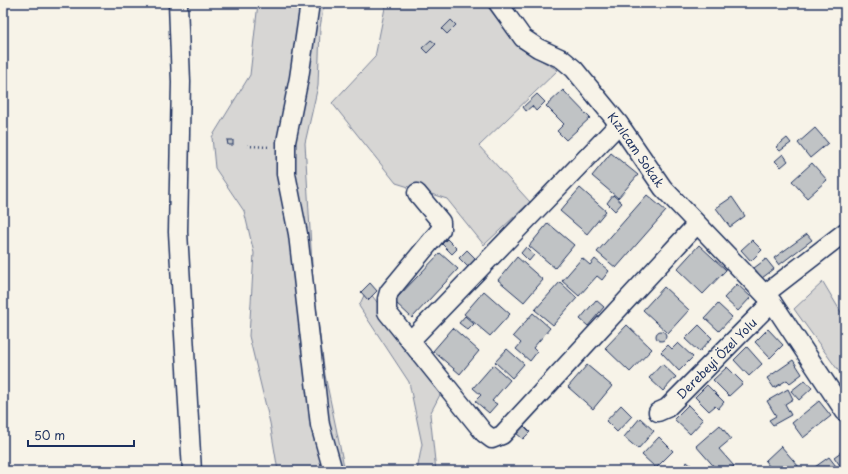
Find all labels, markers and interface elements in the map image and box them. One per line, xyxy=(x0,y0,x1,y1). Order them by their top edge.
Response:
street label: Kızılcam Sokak xyxy=(604,108,669,191)
street label: Derebeyi Özel Yolu xyxy=(672,314,761,403)
scale bar xyxy=(28,422,134,448)
text: 50 m xyxy=(34,426,65,444)

